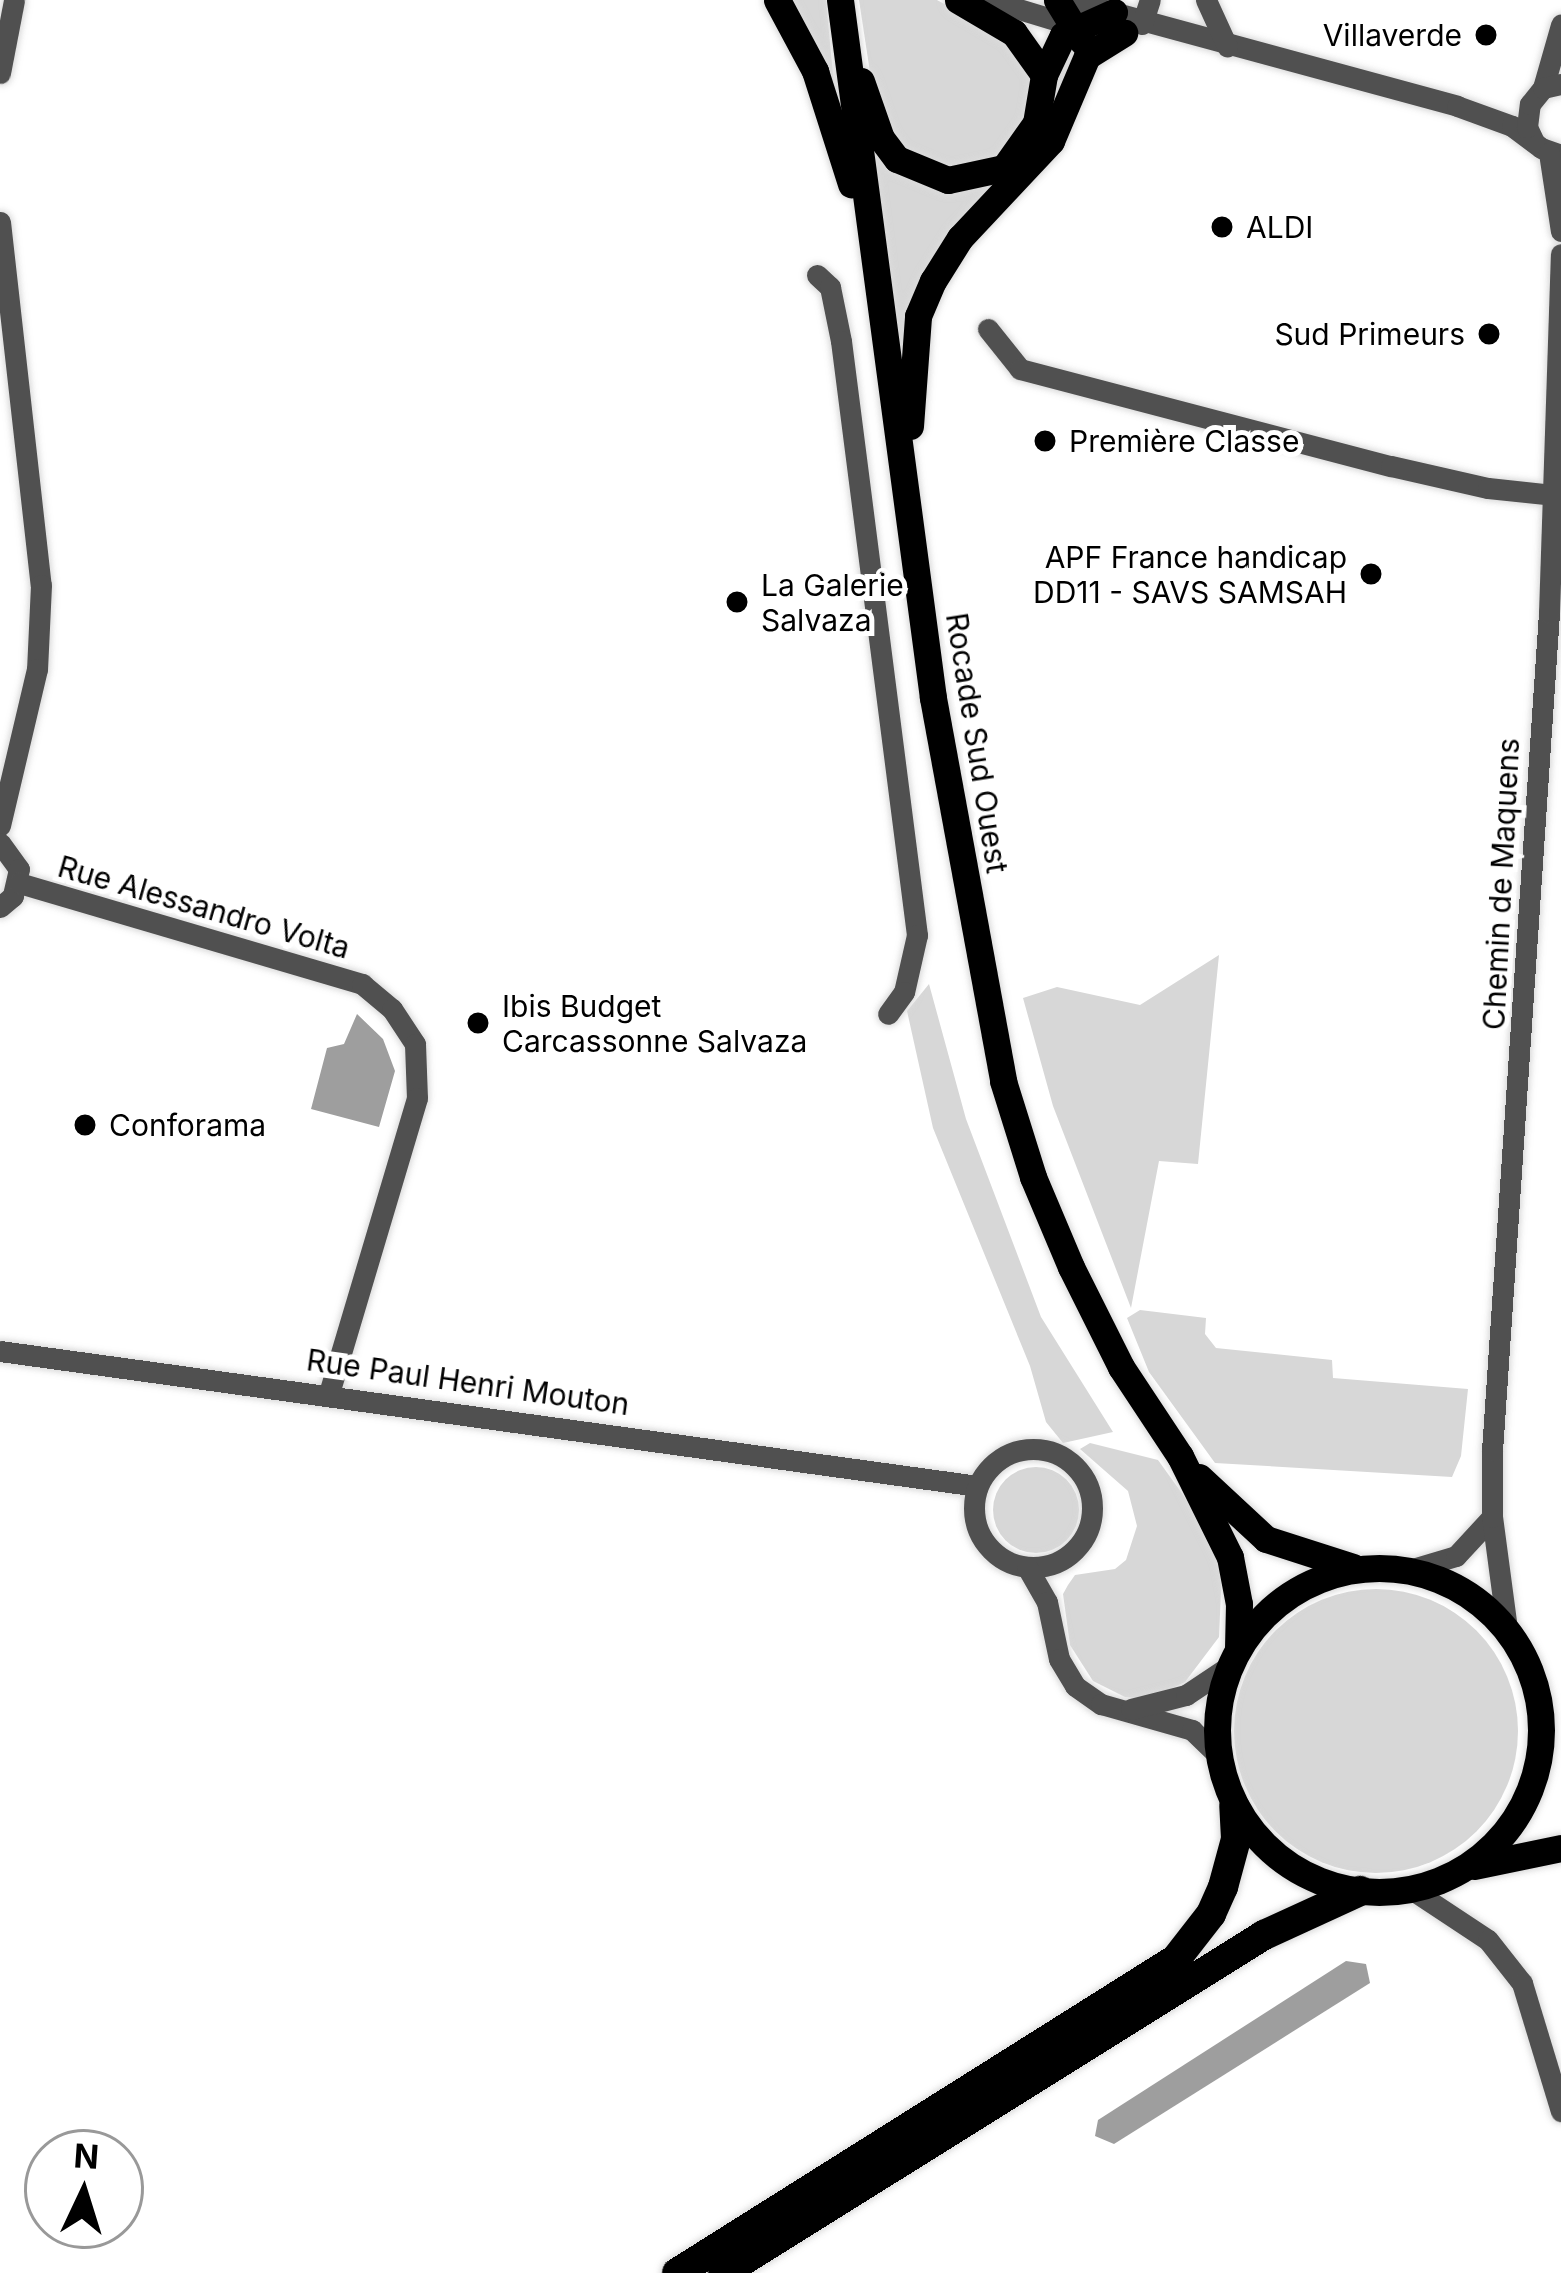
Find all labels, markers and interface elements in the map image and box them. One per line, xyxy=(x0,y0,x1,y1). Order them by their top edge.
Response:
place label: Villaverde xyxy=(1323,17,1462,53)
marker: Villaverde xyxy=(1473,22,1499,48)
place label: ALDI xyxy=(1246,209,1313,245)
marker: ALDI xyxy=(1209,214,1235,240)
place label: Sud Primeurs xyxy=(1274,316,1465,352)
marker: Sud Primeurs xyxy=(1476,321,1502,347)
place label: Première Classe xyxy=(1069,423,1299,459)
marker: Première Classe xyxy=(1032,428,1058,454)
place label: APF France handicap DD11 - SAVS SAMSAH xyxy=(1033,539,1347,610)
marker: APF France handicap DD11 - SAVS SAMSAH xyxy=(1358,561,1384,587)
place label: La Galerie Salvaza xyxy=(761,567,904,638)
marker: La Galerie Salvaza xyxy=(724,589,750,615)
street label: Rocade Sud Ouest xyxy=(939,610,1015,876)
street label: Chemin de Maquens xyxy=(1475,737,1527,1031)
street label: Rue Alessandro Volta xyxy=(54,848,354,966)
place label: Ibis Budget Carcassonne Salvaza xyxy=(502,988,807,1058)
marker: Ibis Budget Carcassonne Salvaza xyxy=(465,1010,491,1036)
place label: Conforama xyxy=(109,1107,266,1143)
marker: Conforama xyxy=(72,1112,98,1138)
street label: Rue Paul Henri Mouton xyxy=(304,1342,632,1422)
north arrow xyxy=(24,2129,144,2249)
text: N xyxy=(72,2135,100,2177)

